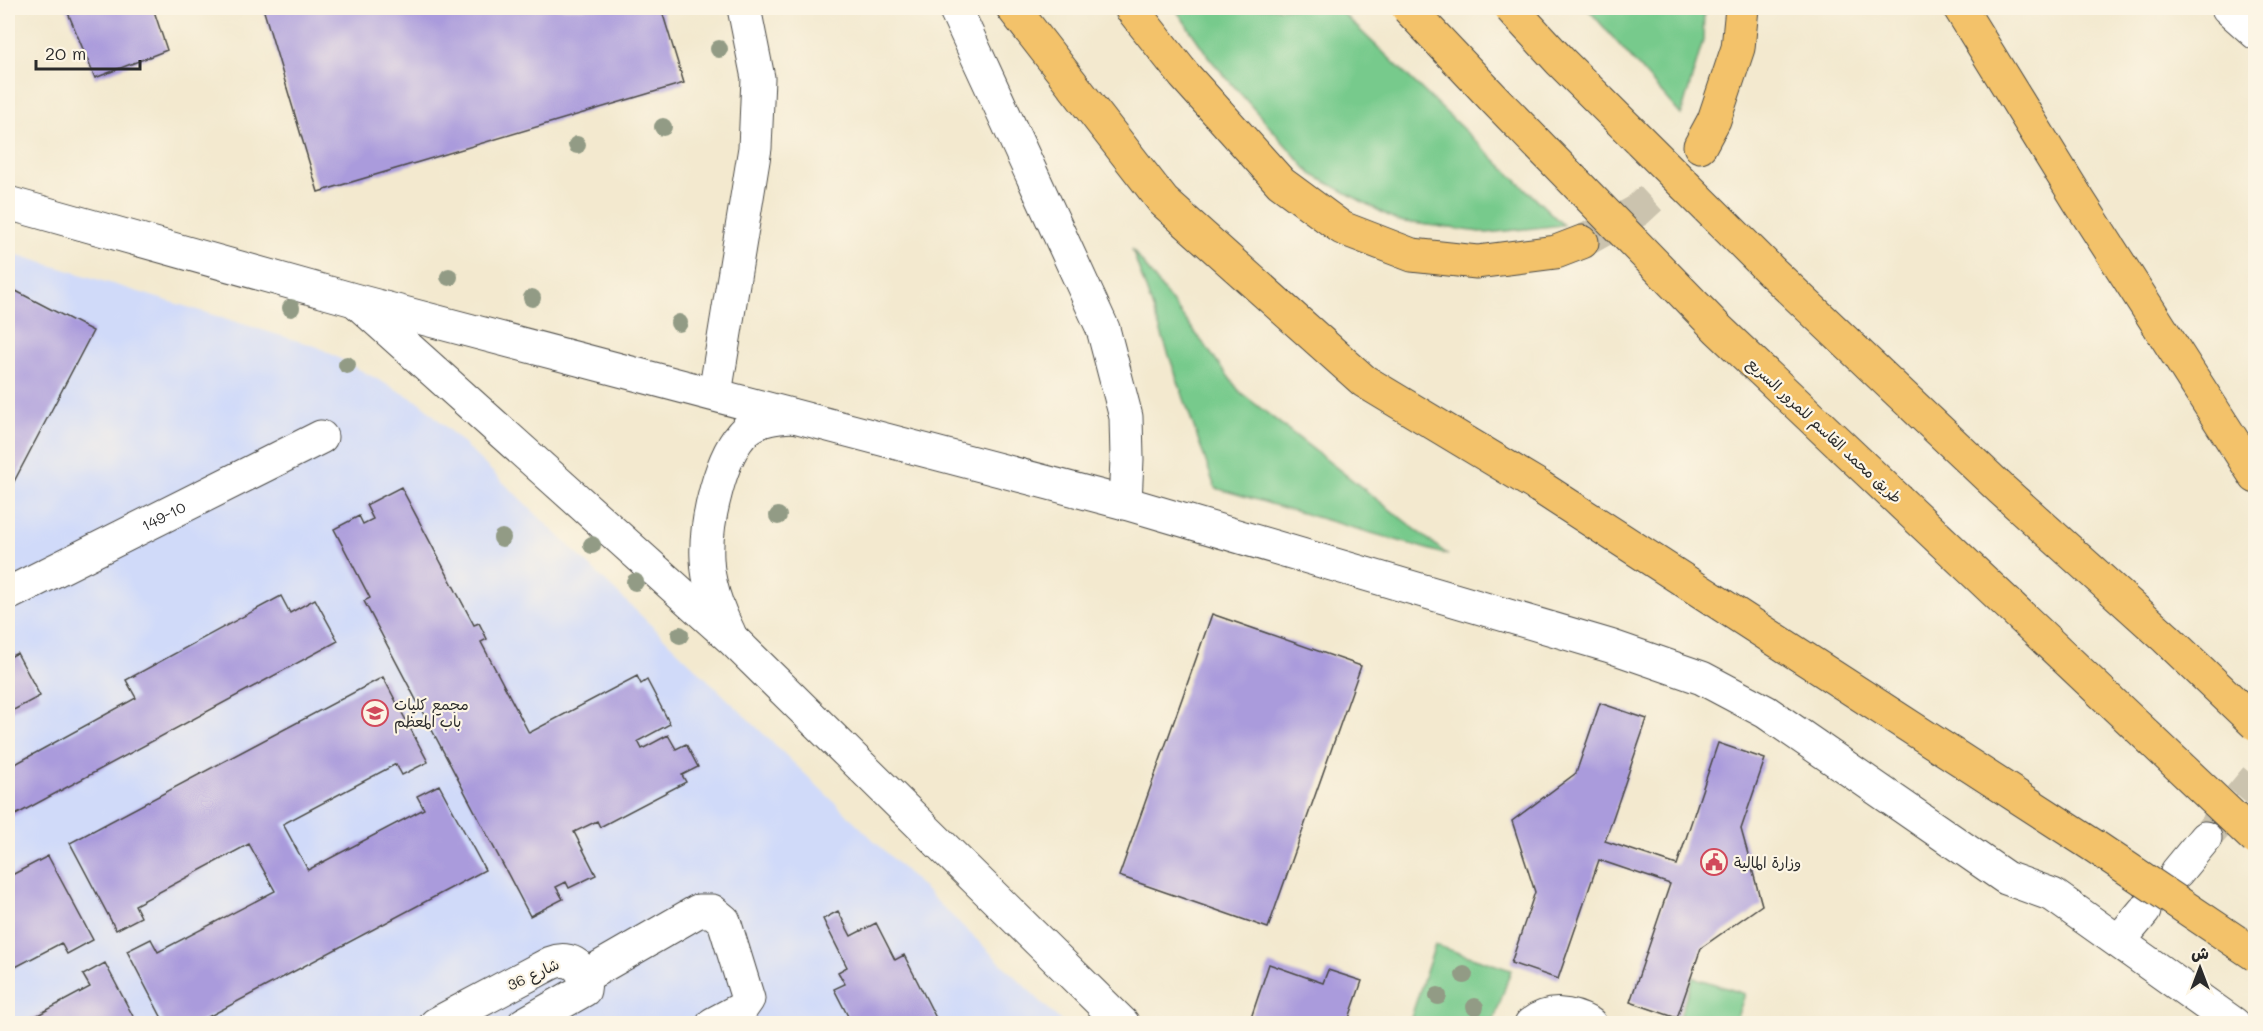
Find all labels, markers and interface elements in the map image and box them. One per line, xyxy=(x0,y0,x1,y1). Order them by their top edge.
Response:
scale bar xyxy=(36,33,140,71)
text: 20 m xyxy=(45,41,86,65)
street label: طريق محمد القاسم للمرور السريع xyxy=(1742,353,1907,509)
street label: 149-10 xyxy=(138,497,189,535)
place label: مجمع كليات باب المعظم xyxy=(394,694,469,734)
school or university icon: مجمع كليات باب المعظم xyxy=(360,698,390,728)
public building icon: وزارة المالية xyxy=(1699,847,1729,877)
place label: وزارة المالية xyxy=(1734,852,1801,872)
north arrow xyxy=(2170,938,2230,998)
text: ش xyxy=(2191,942,2209,963)
street label: شارع 36 xyxy=(504,953,563,996)

